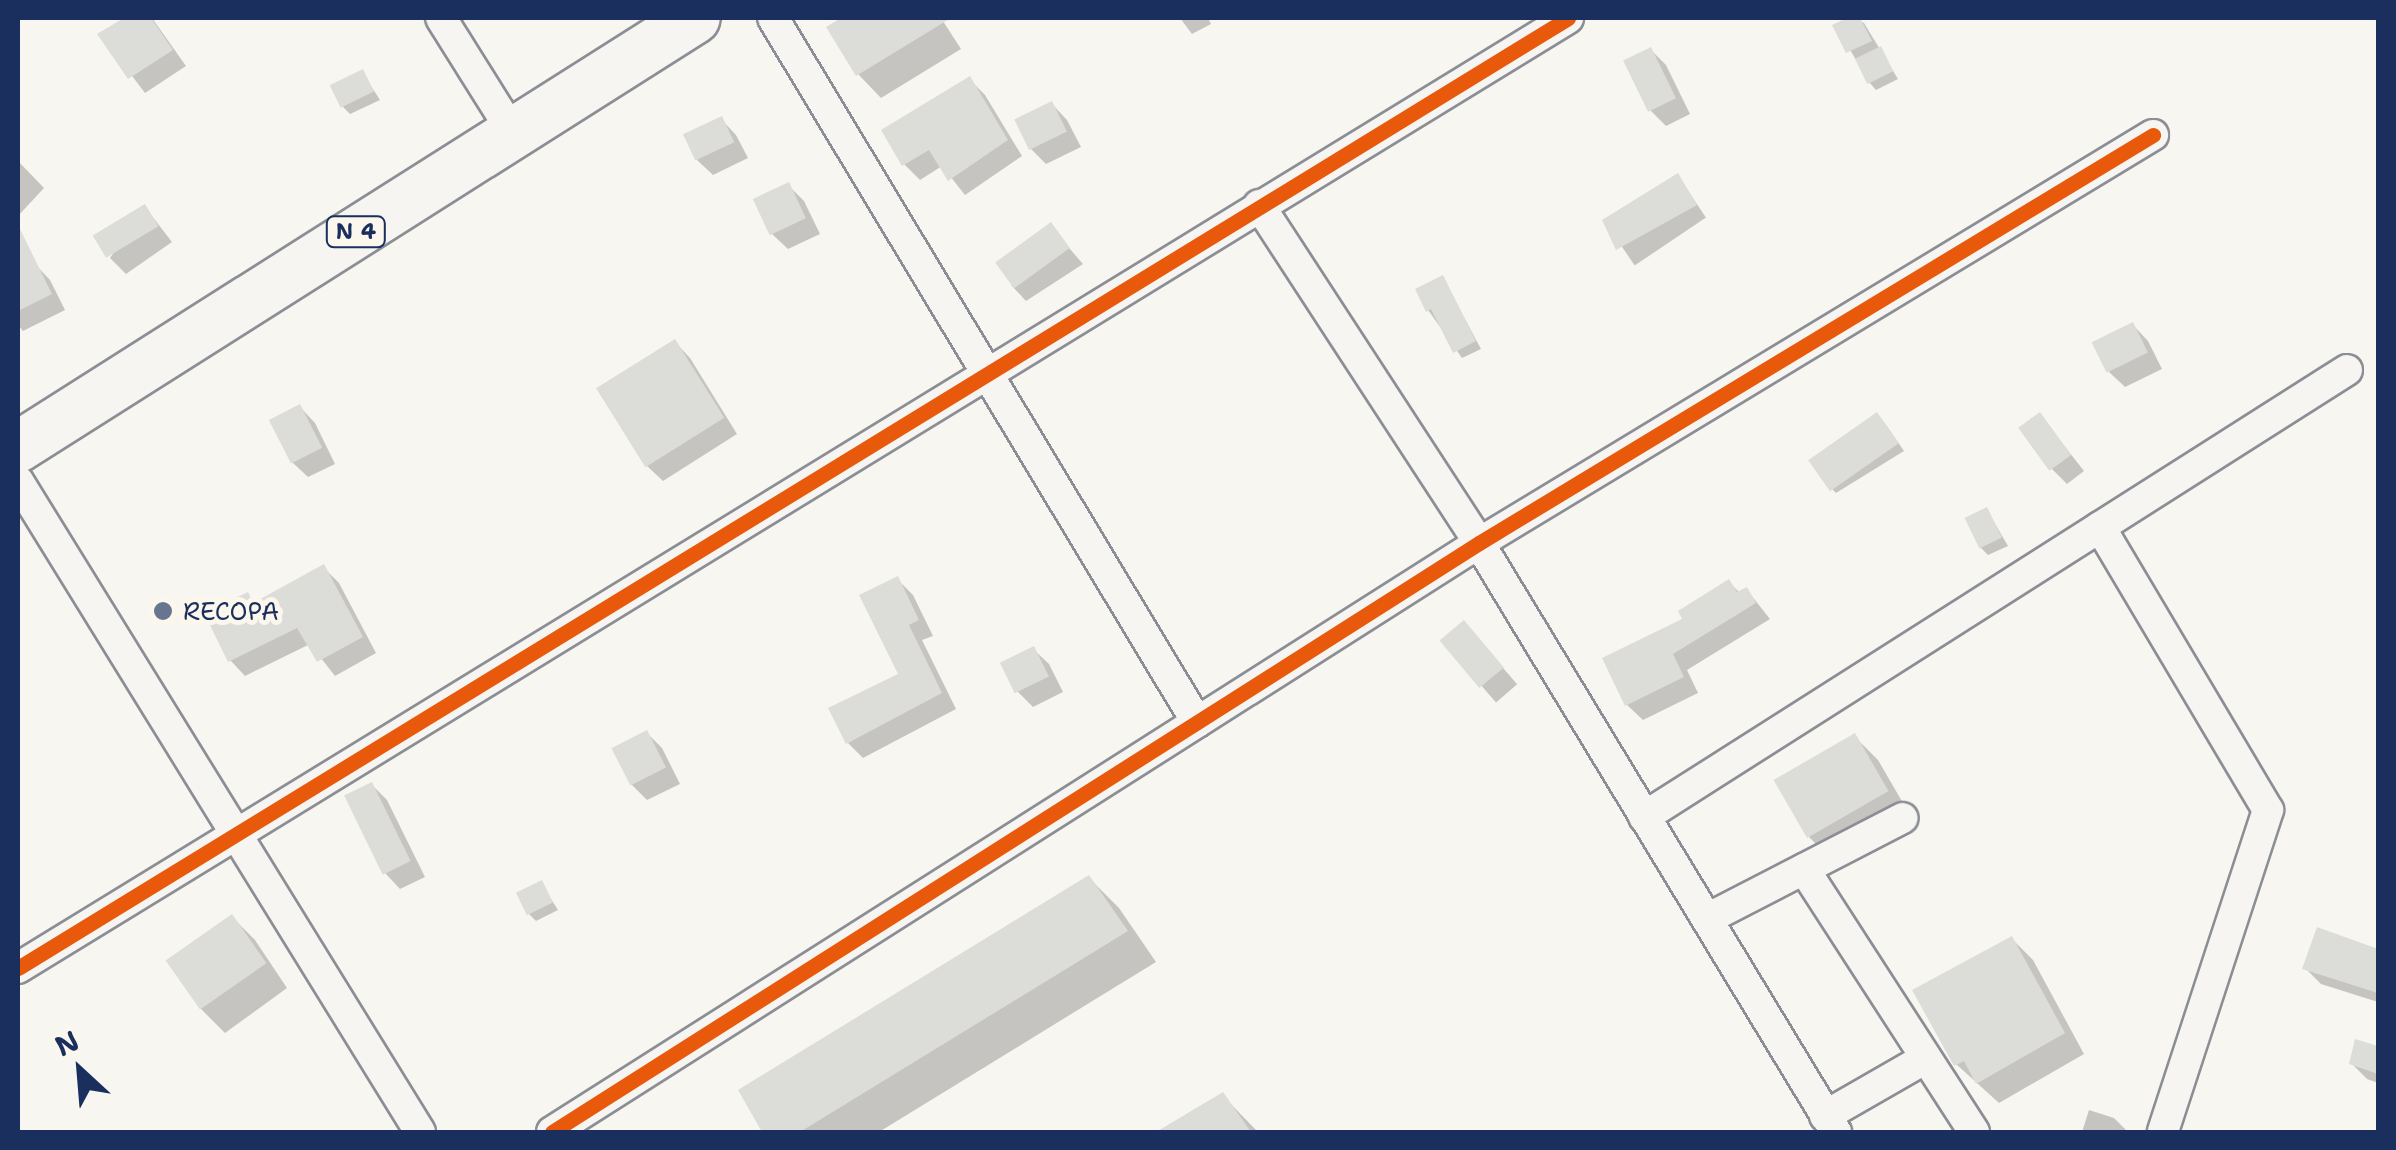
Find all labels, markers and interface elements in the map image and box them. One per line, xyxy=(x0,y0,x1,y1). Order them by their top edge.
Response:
road number: N 4 xyxy=(324,215,388,249)
place label: RECOPA xyxy=(183,596,279,626)
marker: RECOPA xyxy=(152,600,174,622)
north arrow xyxy=(30,1020,130,1120)
text: N xyxy=(49,1021,85,1065)

